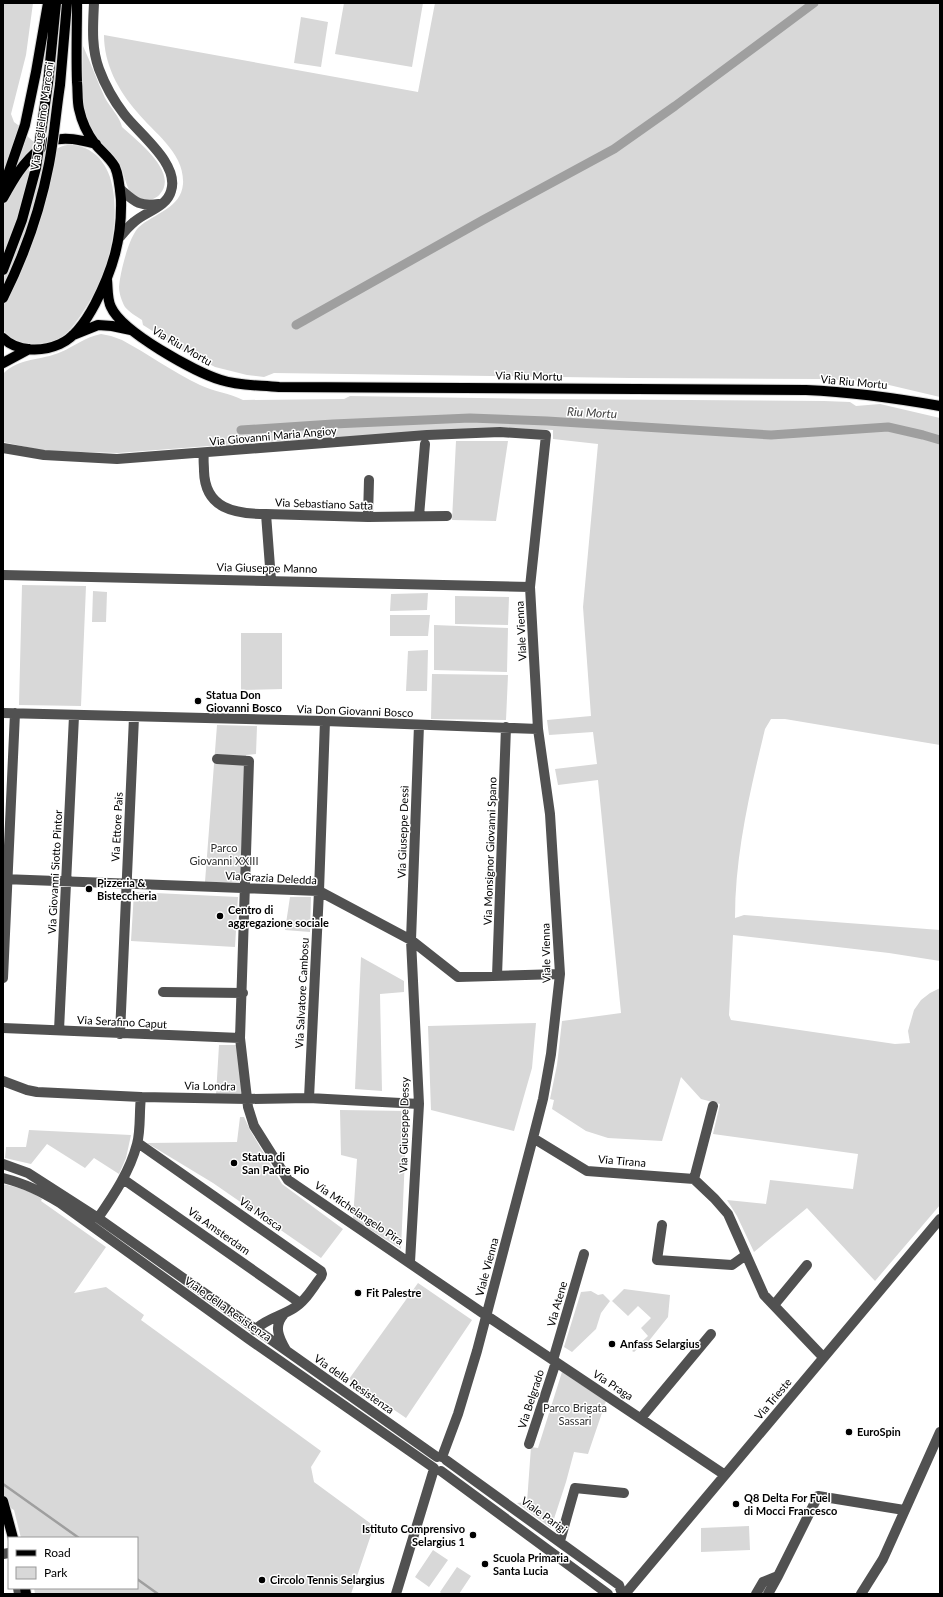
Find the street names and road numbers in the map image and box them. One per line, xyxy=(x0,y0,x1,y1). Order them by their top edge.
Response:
street label: Via Guglielmo Marconi xyxy=(27,61,56,171)
street label: Via Riu Mortu xyxy=(150,323,215,368)
street label: Via Riu Mortu xyxy=(495,368,563,383)
street label: Via Riu Mortu xyxy=(820,372,888,391)
street label: Via Giovanni Maria Angioy xyxy=(209,423,337,448)
street label: Via Sebastiano Satta xyxy=(275,495,373,512)
street label: Via Giuseppe Manno xyxy=(217,560,317,575)
street label: Viale Vienna xyxy=(512,601,529,661)
street label: Via Don Giovanni Bosco xyxy=(296,702,414,719)
street label: Via Monsignor Giovanni Spano xyxy=(480,777,499,925)
street label: Via Giuseppe Dessì xyxy=(394,785,411,879)
street label: Via Ettore Pais xyxy=(108,791,125,862)
street label: Via Giovanni Siotto Pintor xyxy=(45,809,64,934)
street label: Via Grazia Deledda xyxy=(225,869,317,886)
street label: Viale Vienna xyxy=(538,923,553,983)
street label: Via Salvatore Cambosu xyxy=(292,937,311,1049)
street label: Via Serafino Caput xyxy=(77,1013,167,1030)
street label: Via Giuseppe Dessy xyxy=(396,1077,411,1173)
street label: Via Londra xyxy=(184,1079,236,1092)
street label: Via Tirana xyxy=(597,1152,647,1169)
street label: Via Michelangelo Pira xyxy=(312,1178,406,1247)
street label: Via Mosca xyxy=(237,1194,286,1233)
street label: Via Amsterdam xyxy=(185,1204,253,1257)
street label: Viale Vienna xyxy=(472,1236,501,1298)
street label: Viale della Resistenza xyxy=(182,1274,274,1343)
street label: Via Atene xyxy=(544,1279,569,1328)
street label: Via della Resistenza xyxy=(312,1351,397,1416)
street label: Via Praga xyxy=(591,1367,636,1402)
street label: Via Belgrado xyxy=(515,1368,546,1430)
street label: Via Trieste xyxy=(751,1375,794,1422)
street label: Viale Parigi xyxy=(519,1494,570,1536)

